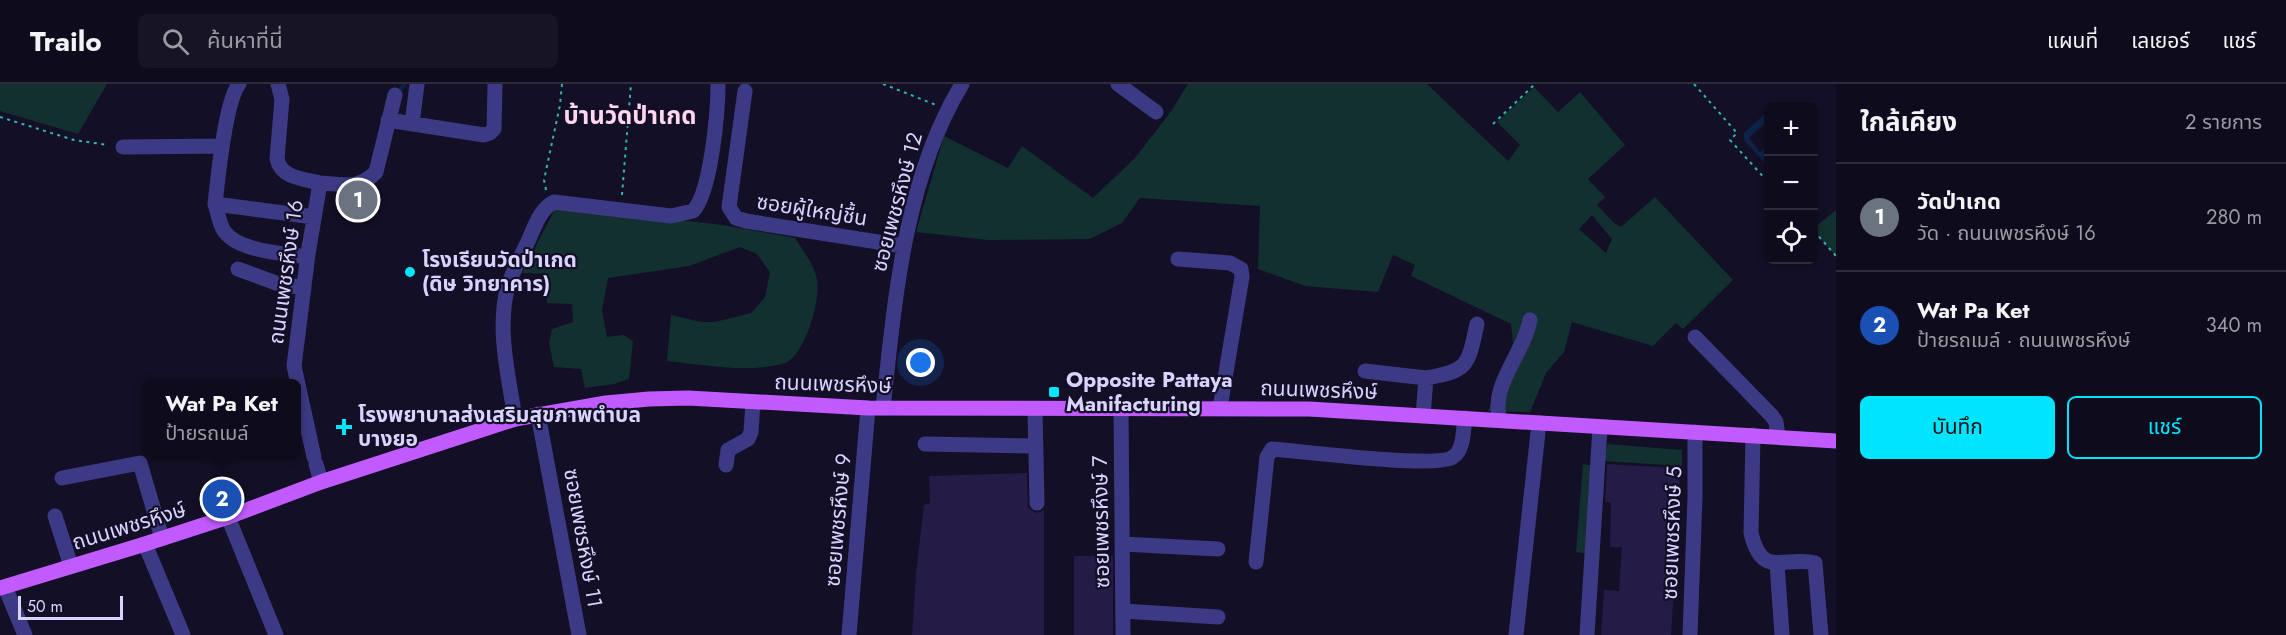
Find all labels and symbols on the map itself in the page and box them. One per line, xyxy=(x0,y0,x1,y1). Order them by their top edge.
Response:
district label: บ้านวัดป่าเกด xyxy=(564,98,696,133)
street label: ซอยเพชรหึงษ์ 12 xyxy=(864,129,930,275)
pin: 1 xyxy=(338,178,378,222)
street label: ซอยผู้ใหญ่ชื้น xyxy=(754,186,870,234)
street label: ถนนเพชรหึงษ์ 16 xyxy=(261,198,311,346)
place label: โรงเรียนวัดป่าเกด (ดิษ วิทยาคาร) xyxy=(422,245,577,299)
marker: โรงเรียนวัดป่าเกด (ดิษ วิทยาคาร) xyxy=(403,265,417,279)
your location xyxy=(906,348,935,377)
place label: Opposite Pattaya Manifacturing xyxy=(1066,365,1233,419)
street label: ถนนเพชรหึงษ์ xyxy=(774,367,892,401)
street label: ถนนเพชรหึงษ์ xyxy=(1260,373,1378,407)
marker: Opposite Pattaya Manifacturing xyxy=(1047,385,1061,399)
place label: โรงพยาบาลส่งเสริมสุขภาพตำบล บางยอ xyxy=(358,400,641,454)
marker: โรงพยาบาลส่งเสริมสุขภาพตำบล บางยอ xyxy=(335,418,353,436)
street label: ซอยเพชรหึงษ์ 9 xyxy=(817,452,859,588)
street label: ซอยเพชรหึงษ์ 7 xyxy=(1085,455,1117,589)
street label: ซอยเพชรหึงษ์ 11 xyxy=(556,466,610,610)
street label: ซอยเพชรหึงษ์ 5 xyxy=(1655,466,1689,600)
pin: 2 xyxy=(202,476,242,522)
street label: ถนนเพชรหึงษ์ xyxy=(68,494,190,558)
scale bar xyxy=(18,593,123,620)

